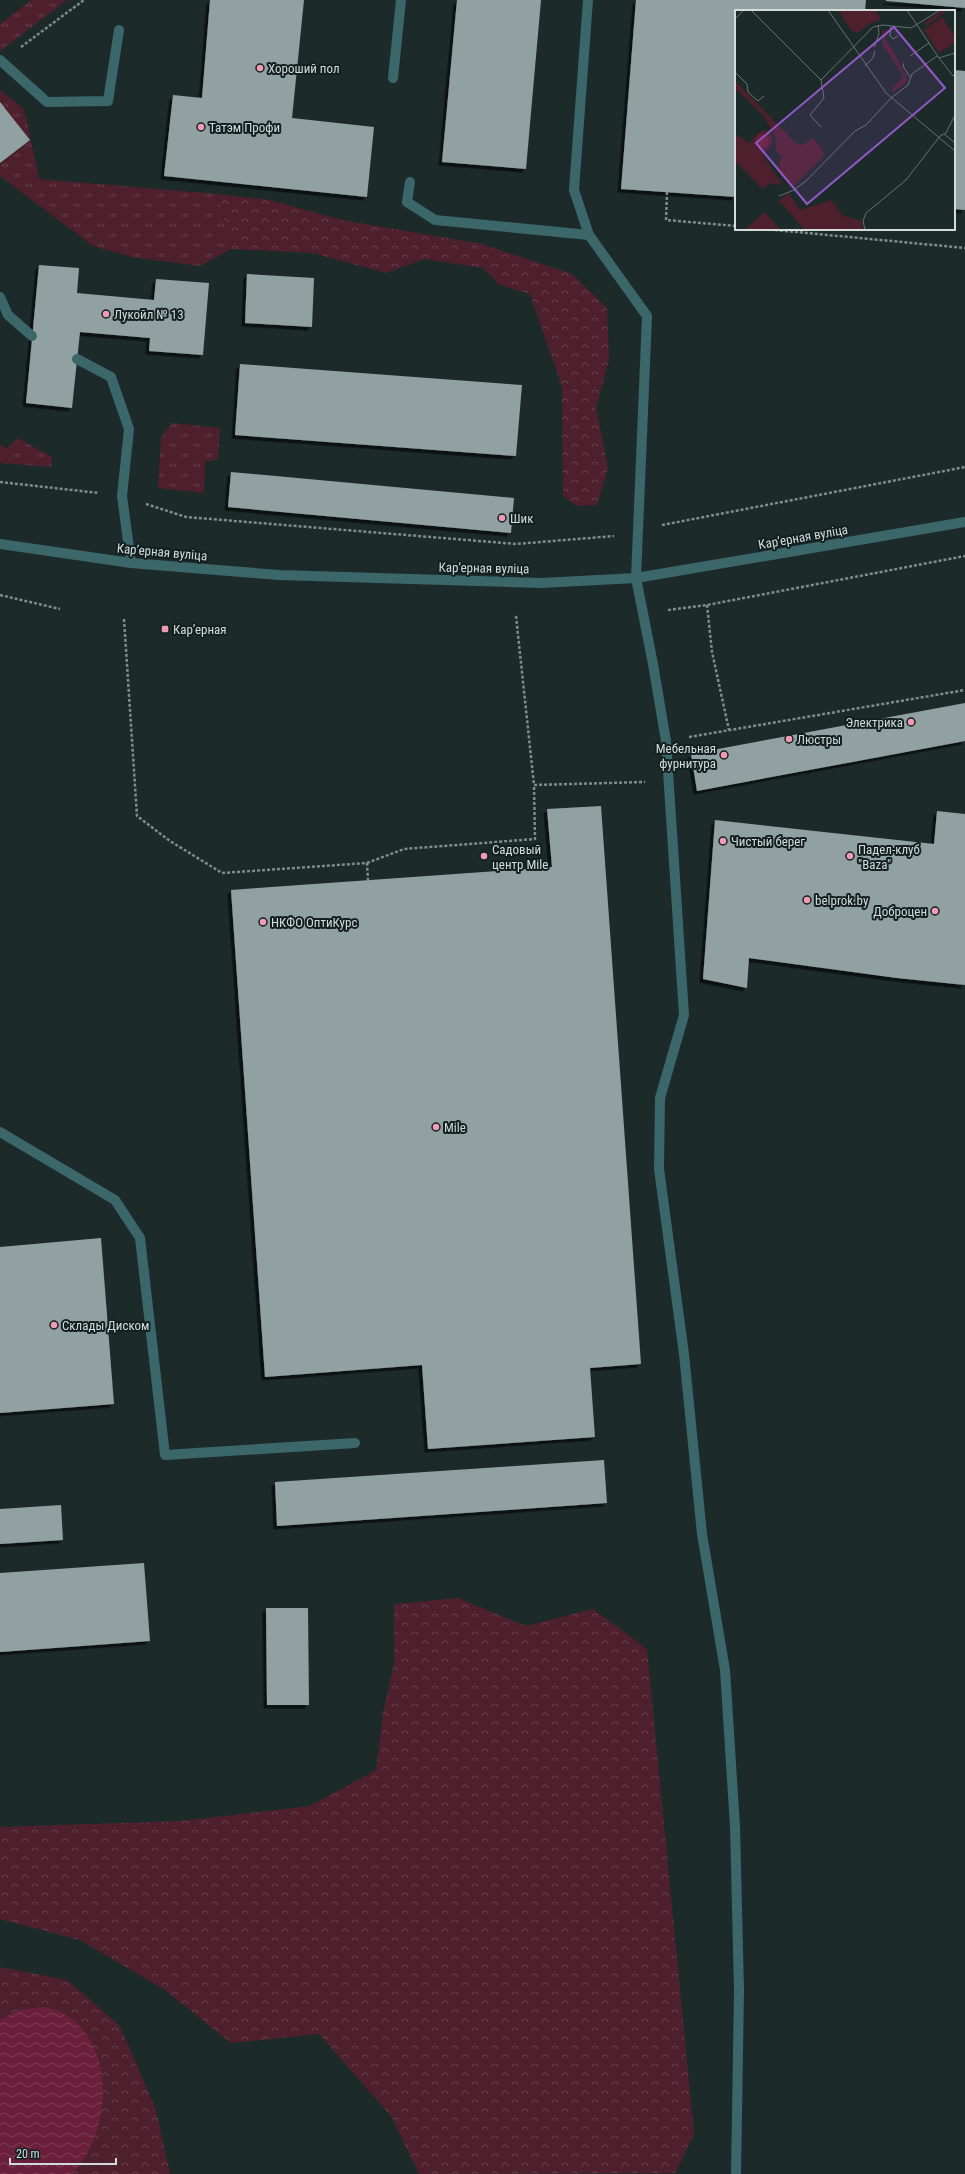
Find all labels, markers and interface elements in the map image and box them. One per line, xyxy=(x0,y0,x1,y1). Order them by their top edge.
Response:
inset map xyxy=(735,10,955,230)
place label: Хороший пол xyxy=(268,61,340,76)
marker: Хороший пол xyxy=(255,63,265,73)
place label: Татэм Профи xyxy=(209,120,280,135)
marker: Татэм Профи xyxy=(196,122,206,132)
place label: Лукойл № 13 xyxy=(114,307,184,322)
marker: Лукойл № 13 xyxy=(101,309,111,319)
place label: Шик xyxy=(510,511,534,526)
marker: Шик xyxy=(497,513,507,523)
street label: Карʼерная вуліца xyxy=(757,522,849,552)
street label: Карʼерная вуліца xyxy=(116,541,208,563)
street label: Карʼерная вуліца xyxy=(438,560,530,576)
place label: Карʼерная xyxy=(173,622,227,637)
marker: Карʼерная xyxy=(160,624,170,634)
place label: Электрика xyxy=(845,715,903,730)
marker: Электрика xyxy=(906,717,916,727)
place label: Люстры xyxy=(797,732,841,747)
marker: Люстры xyxy=(784,734,794,744)
place label: Мебельная фурнитура xyxy=(656,741,716,771)
marker: Мебельная фурнитура xyxy=(719,750,729,760)
place label: Чистый берег xyxy=(731,834,805,849)
marker: Чистый берег xyxy=(718,836,728,846)
place label: Садовый центр Mile xyxy=(492,842,548,872)
place label: Падел-клуб "Baza" xyxy=(858,842,920,872)
marker: Садовый центр Mile xyxy=(479,851,489,861)
marker: Падел-клуб "Baza" xyxy=(845,851,855,861)
place label: belprok.by xyxy=(815,893,869,908)
marker: belprok.by xyxy=(802,895,812,905)
place label: Доброцен xyxy=(873,904,927,919)
marker: Доброцен xyxy=(930,906,940,916)
place label: НКФО ОптиКурс xyxy=(271,915,357,930)
marker: НКФО ОптиКурс xyxy=(258,917,268,927)
place label: Mile xyxy=(444,1120,466,1135)
marker: Mile xyxy=(431,1122,441,1132)
place label: Склады Диском xyxy=(62,1318,150,1333)
marker: Склады Диском xyxy=(49,1320,59,1330)
scale bar xyxy=(10,2140,116,2166)
text: 20 m xyxy=(16,2147,40,2161)

